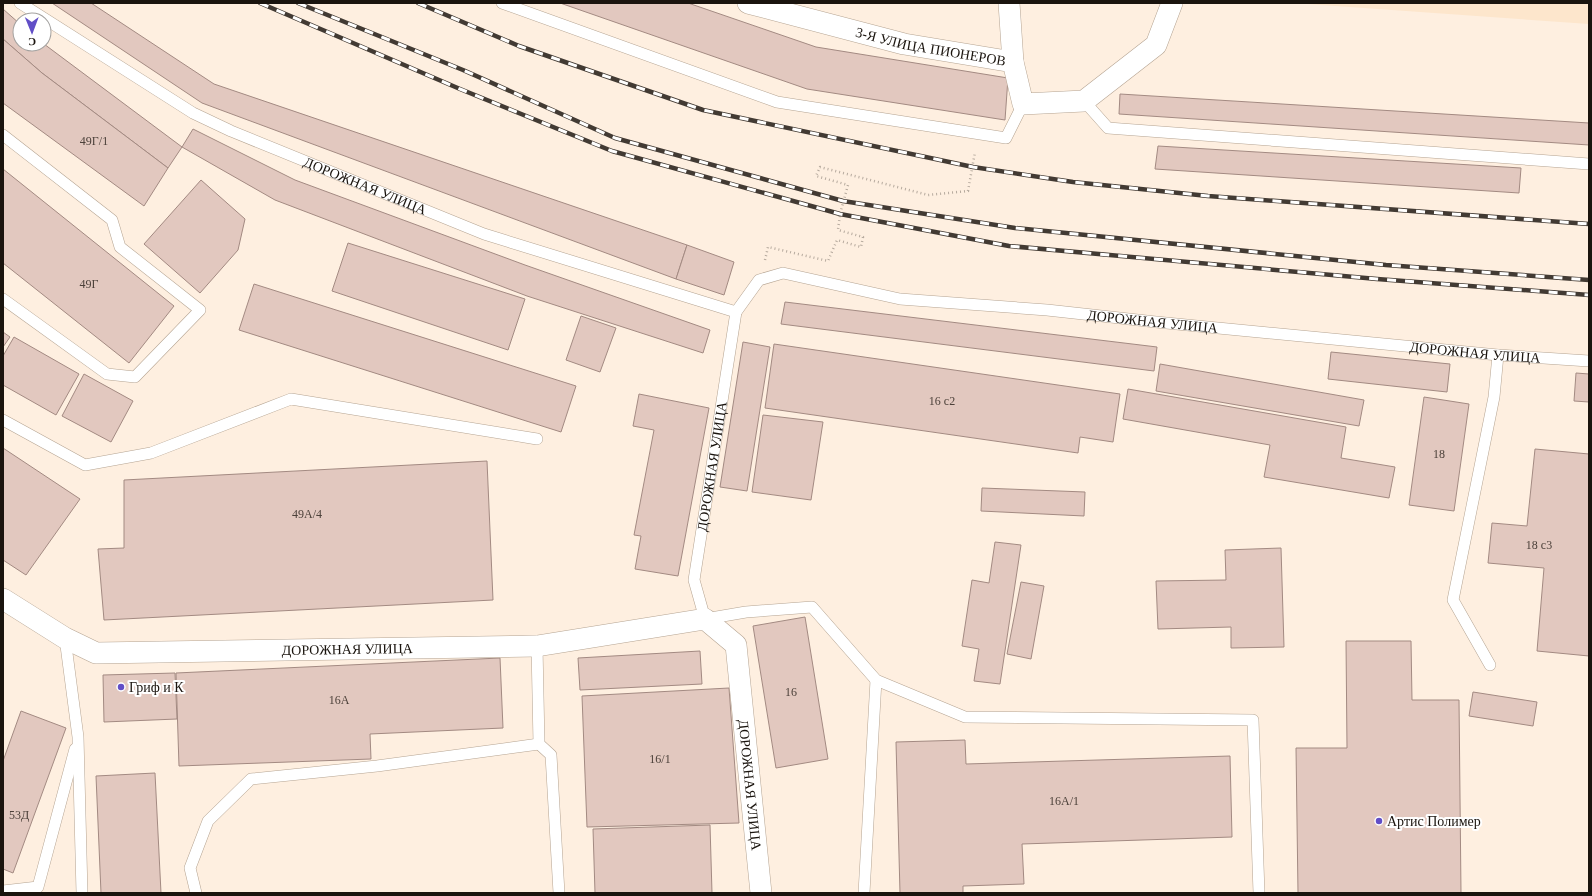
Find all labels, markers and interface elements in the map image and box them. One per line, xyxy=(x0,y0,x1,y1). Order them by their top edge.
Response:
north arrow xyxy=(12,12,52,52)
street label: 3-Я УЛИЦА ПИОНЕРОВ xyxy=(854,25,1007,69)
text: С xyxy=(28,36,36,48)
house number: 49Г/1 xyxy=(80,134,108,148)
street label: ДОРОЖНАЯ УЛИЦА xyxy=(301,154,429,218)
house number: 49Г xyxy=(80,277,99,291)
street label: ДОРОЖНАЯ УЛИЦА xyxy=(1086,307,1219,336)
street label: ДОРОЖНАЯ УЛИЦА xyxy=(1409,340,1542,366)
house number: 16 с2 xyxy=(929,394,955,408)
street label: ДОРОЖНАЯ УЛИЦА xyxy=(695,399,730,532)
house number: 18 xyxy=(1433,447,1445,461)
house number: 49А/4 xyxy=(292,507,322,521)
house number: 18 с3 xyxy=(1526,538,1552,552)
street label: ДОРОЖНАЯ УЛИЦА xyxy=(282,641,414,658)
place label: Гриф и К xyxy=(129,680,184,695)
marker: Гриф и К xyxy=(116,682,126,692)
house number: 16 xyxy=(785,685,797,699)
house number: 16А xyxy=(329,693,350,707)
street label: ДОРОЖНАЯ УЛИЦА xyxy=(736,719,764,852)
house number: 16/1 xyxy=(649,752,671,766)
house number: 16А/1 xyxy=(1049,794,1079,808)
house number: 53Д xyxy=(9,808,29,822)
place label: Артис Полимер xyxy=(1387,814,1481,829)
marker: Артис Полимер xyxy=(1374,816,1384,826)

